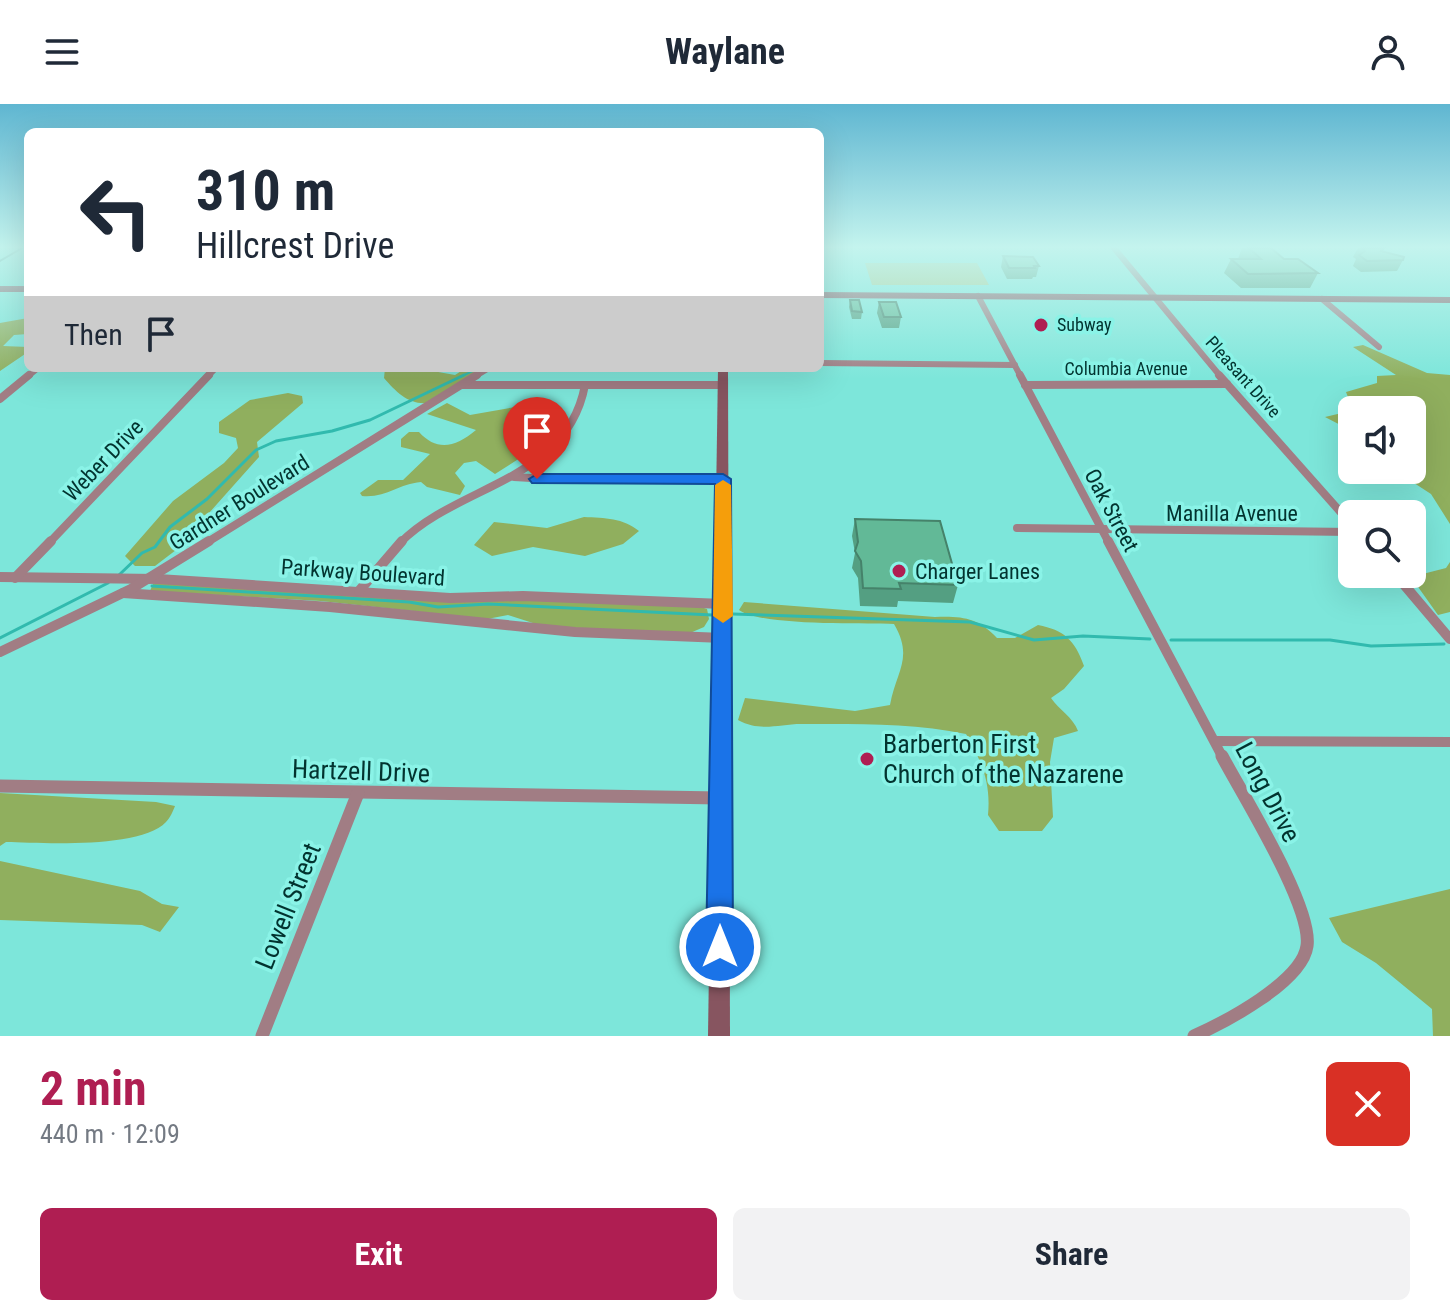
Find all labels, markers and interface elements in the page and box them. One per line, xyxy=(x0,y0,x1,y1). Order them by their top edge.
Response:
icon: menu xyxy=(40,30,84,74)
icon: person xyxy=(1366,30,1410,74)
text: Waylane xyxy=(665,31,785,73)
text: 310 m xyxy=(196,158,335,224)
icon: left xyxy=(64,160,168,264)
text: Hillcrest Drive xyxy=(196,225,394,267)
icon: arrive xyxy=(139,312,183,356)
place label: Subway xyxy=(1057,314,1112,335)
marker: Subway xyxy=(1032,316,1050,334)
text: Then xyxy=(64,317,123,352)
street label: Pleasant Drive xyxy=(1201,332,1285,422)
street label: Columbia Avenue xyxy=(1064,358,1188,379)
map controls xyxy=(1338,396,1426,588)
button: sound xyxy=(1338,396,1426,484)
pin xyxy=(503,397,571,479)
icon: arrive xyxy=(515,409,559,453)
street label: Weber Drive xyxy=(58,414,148,506)
street label: Gardner Boulevard xyxy=(165,449,314,555)
street label: Oak Street xyxy=(1079,465,1144,556)
button: search xyxy=(1338,500,1426,588)
street label: Manilla Avenue xyxy=(1166,501,1298,526)
street label: Parkway Boulevard xyxy=(280,554,446,591)
place label: Charger Lanes xyxy=(915,559,1040,584)
marker: Charger Lanes xyxy=(890,562,908,580)
place label: Barberton First Church of the Nazarene xyxy=(883,729,1124,789)
street label: Long Drive xyxy=(1229,737,1307,847)
marker: Barberton First Church of the Nazarene xyxy=(858,750,876,768)
street label: Hartzell Drive xyxy=(292,754,430,788)
street label: Lowell Street xyxy=(249,839,327,973)
position arrow xyxy=(678,905,762,989)
text: 2 min xyxy=(40,1060,147,1117)
button: close xyxy=(1326,1062,1410,1146)
text: 440 m · 12:09 xyxy=(40,1119,180,1149)
button: Exit xyxy=(40,1208,717,1300)
button: Share xyxy=(733,1208,1410,1300)

